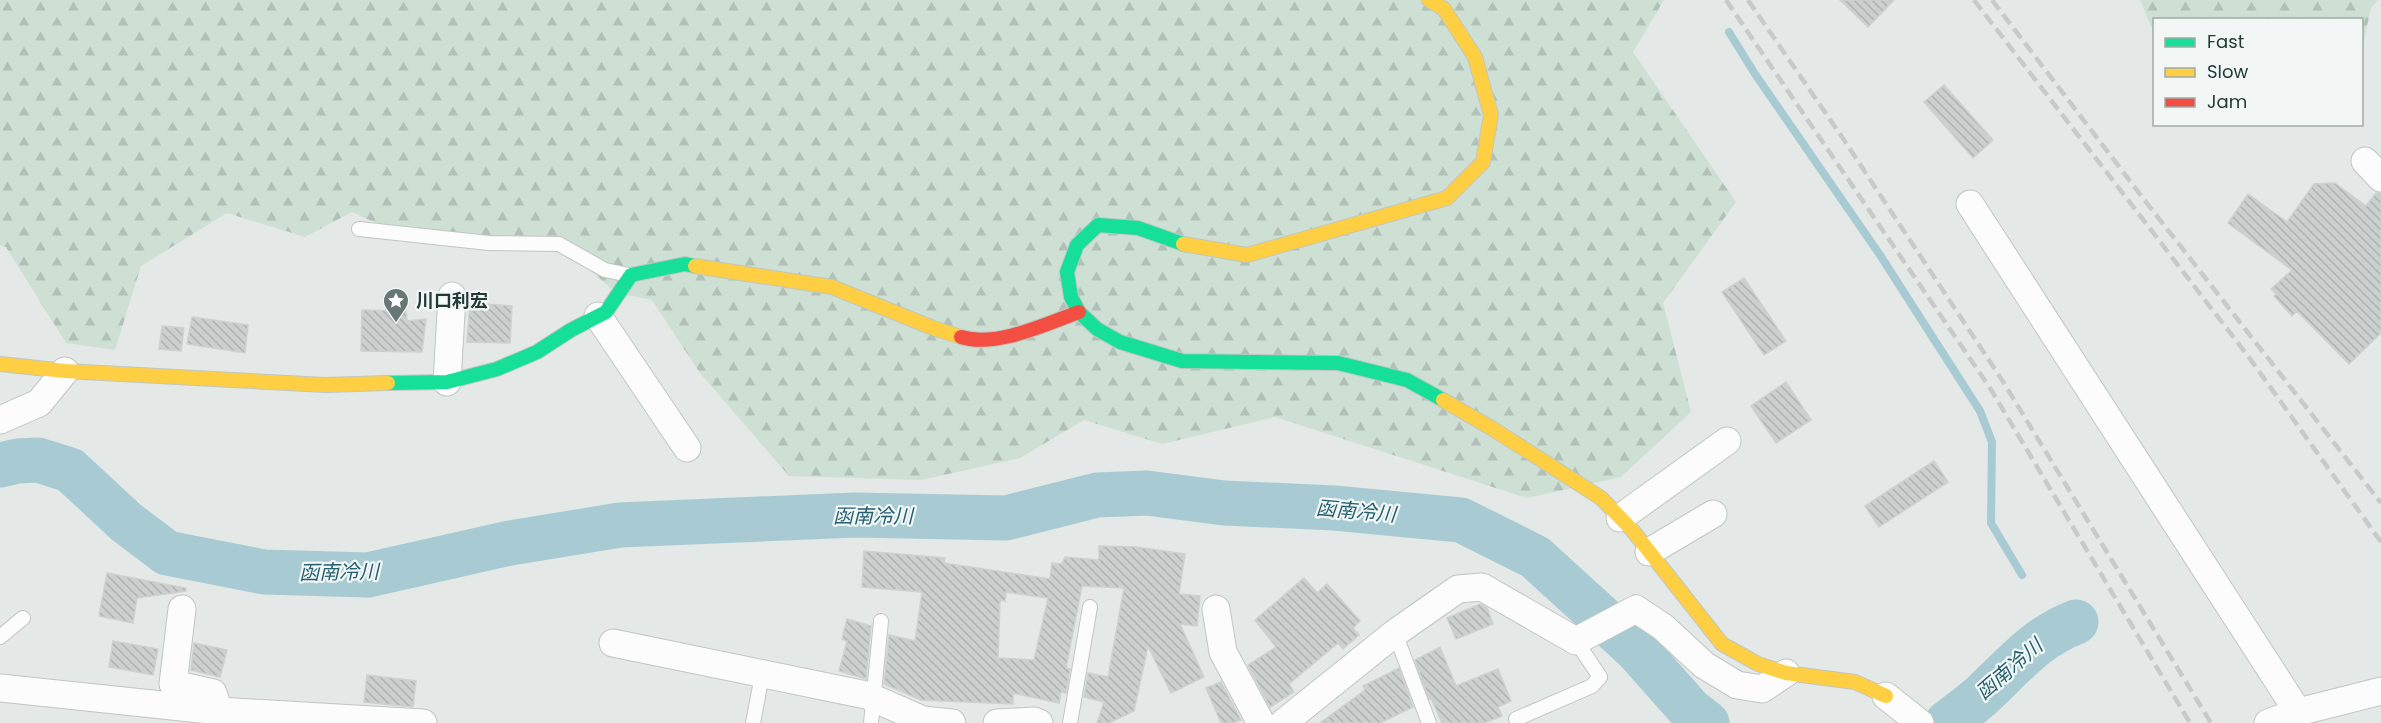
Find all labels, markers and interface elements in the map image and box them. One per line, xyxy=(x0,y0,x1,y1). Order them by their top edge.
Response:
legend xyxy=(2153,18,2363,126)
text: Fast xyxy=(2207,29,2244,54)
text: Slow xyxy=(2207,59,2249,84)
text: Jam xyxy=(2207,89,2247,114)
place icon: 川口利宏 xyxy=(381,286,411,324)
place label: 川口利宏 xyxy=(416,288,488,313)
water label: 函南冷川 xyxy=(1315,494,1399,529)
water label: 函南冷川 xyxy=(833,502,915,530)
water label: 函南冷川 xyxy=(299,557,381,587)
water label: 函南冷川 xyxy=(1970,631,2050,706)

